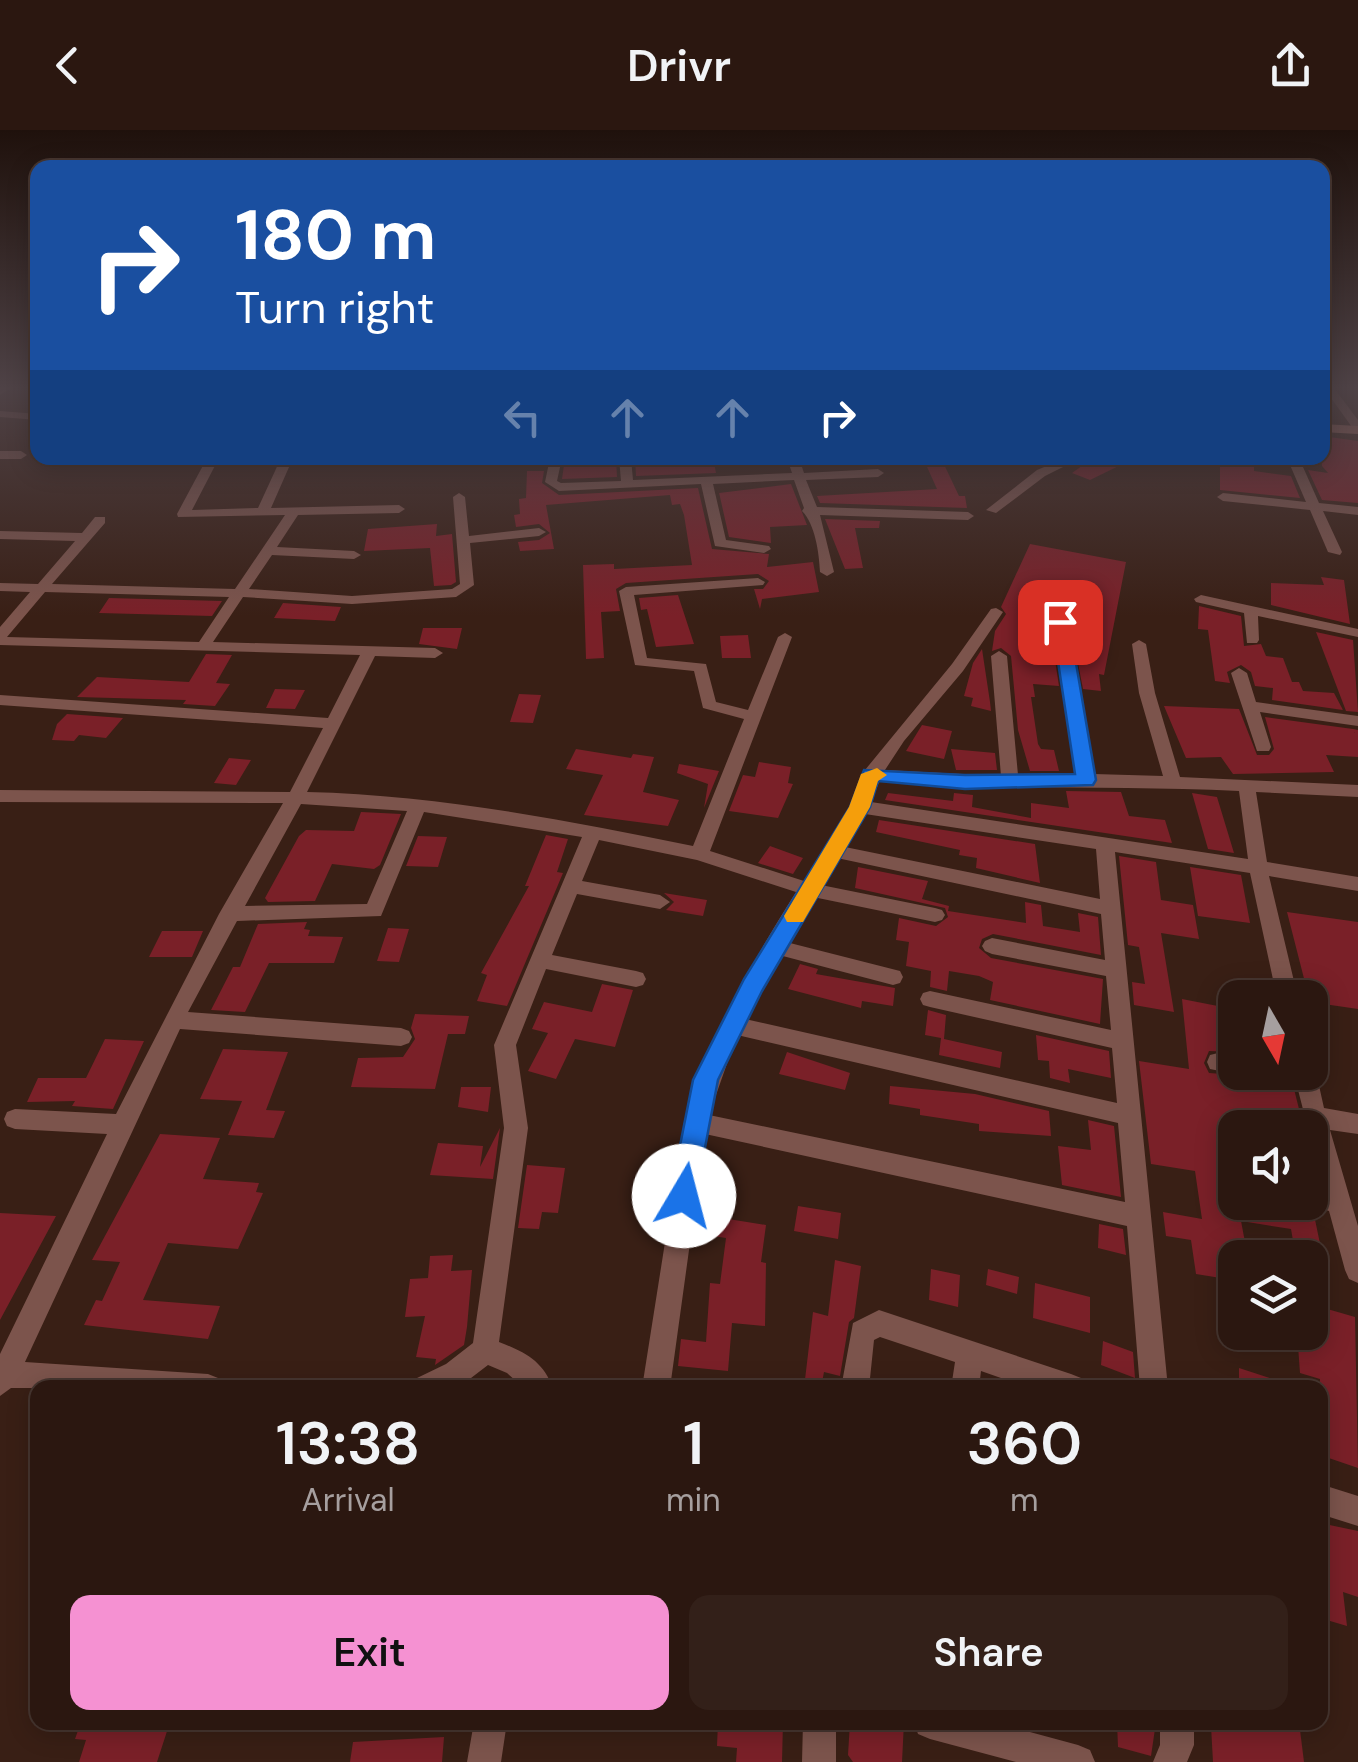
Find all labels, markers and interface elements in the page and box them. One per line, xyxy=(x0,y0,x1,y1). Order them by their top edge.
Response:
text: Drivr xyxy=(627,36,731,95)
icon: back xyxy=(40,38,95,93)
icon: share xyxy=(1263,38,1318,93)
text: 180 m xyxy=(235,190,436,281)
icon: right xyxy=(70,200,200,330)
text: Turn right xyxy=(235,278,434,337)
icon: left xyxy=(495,390,550,445)
icon: ahead xyxy=(600,390,655,445)
icon: ahead xyxy=(705,390,760,445)
icon: right xyxy=(810,390,865,445)
pin xyxy=(1018,580,1103,665)
icon: arrive xyxy=(1033,595,1088,650)
north arrow xyxy=(1218,980,1328,1090)
map controls xyxy=(1218,980,1328,1350)
button: sound xyxy=(1218,1110,1328,1220)
position arrow xyxy=(632,1144,736,1248)
button: layers xyxy=(1218,1240,1328,1350)
text: 13:38 xyxy=(276,1404,420,1483)
text: 1 xyxy=(683,1404,704,1483)
text: 360 xyxy=(966,1404,1082,1483)
text: Arrival xyxy=(301,1479,395,1521)
text: min xyxy=(666,1479,721,1521)
text: m xyxy=(1010,1479,1039,1521)
button: Exit xyxy=(70,1595,669,1710)
button: Share xyxy=(689,1595,1288,1710)

